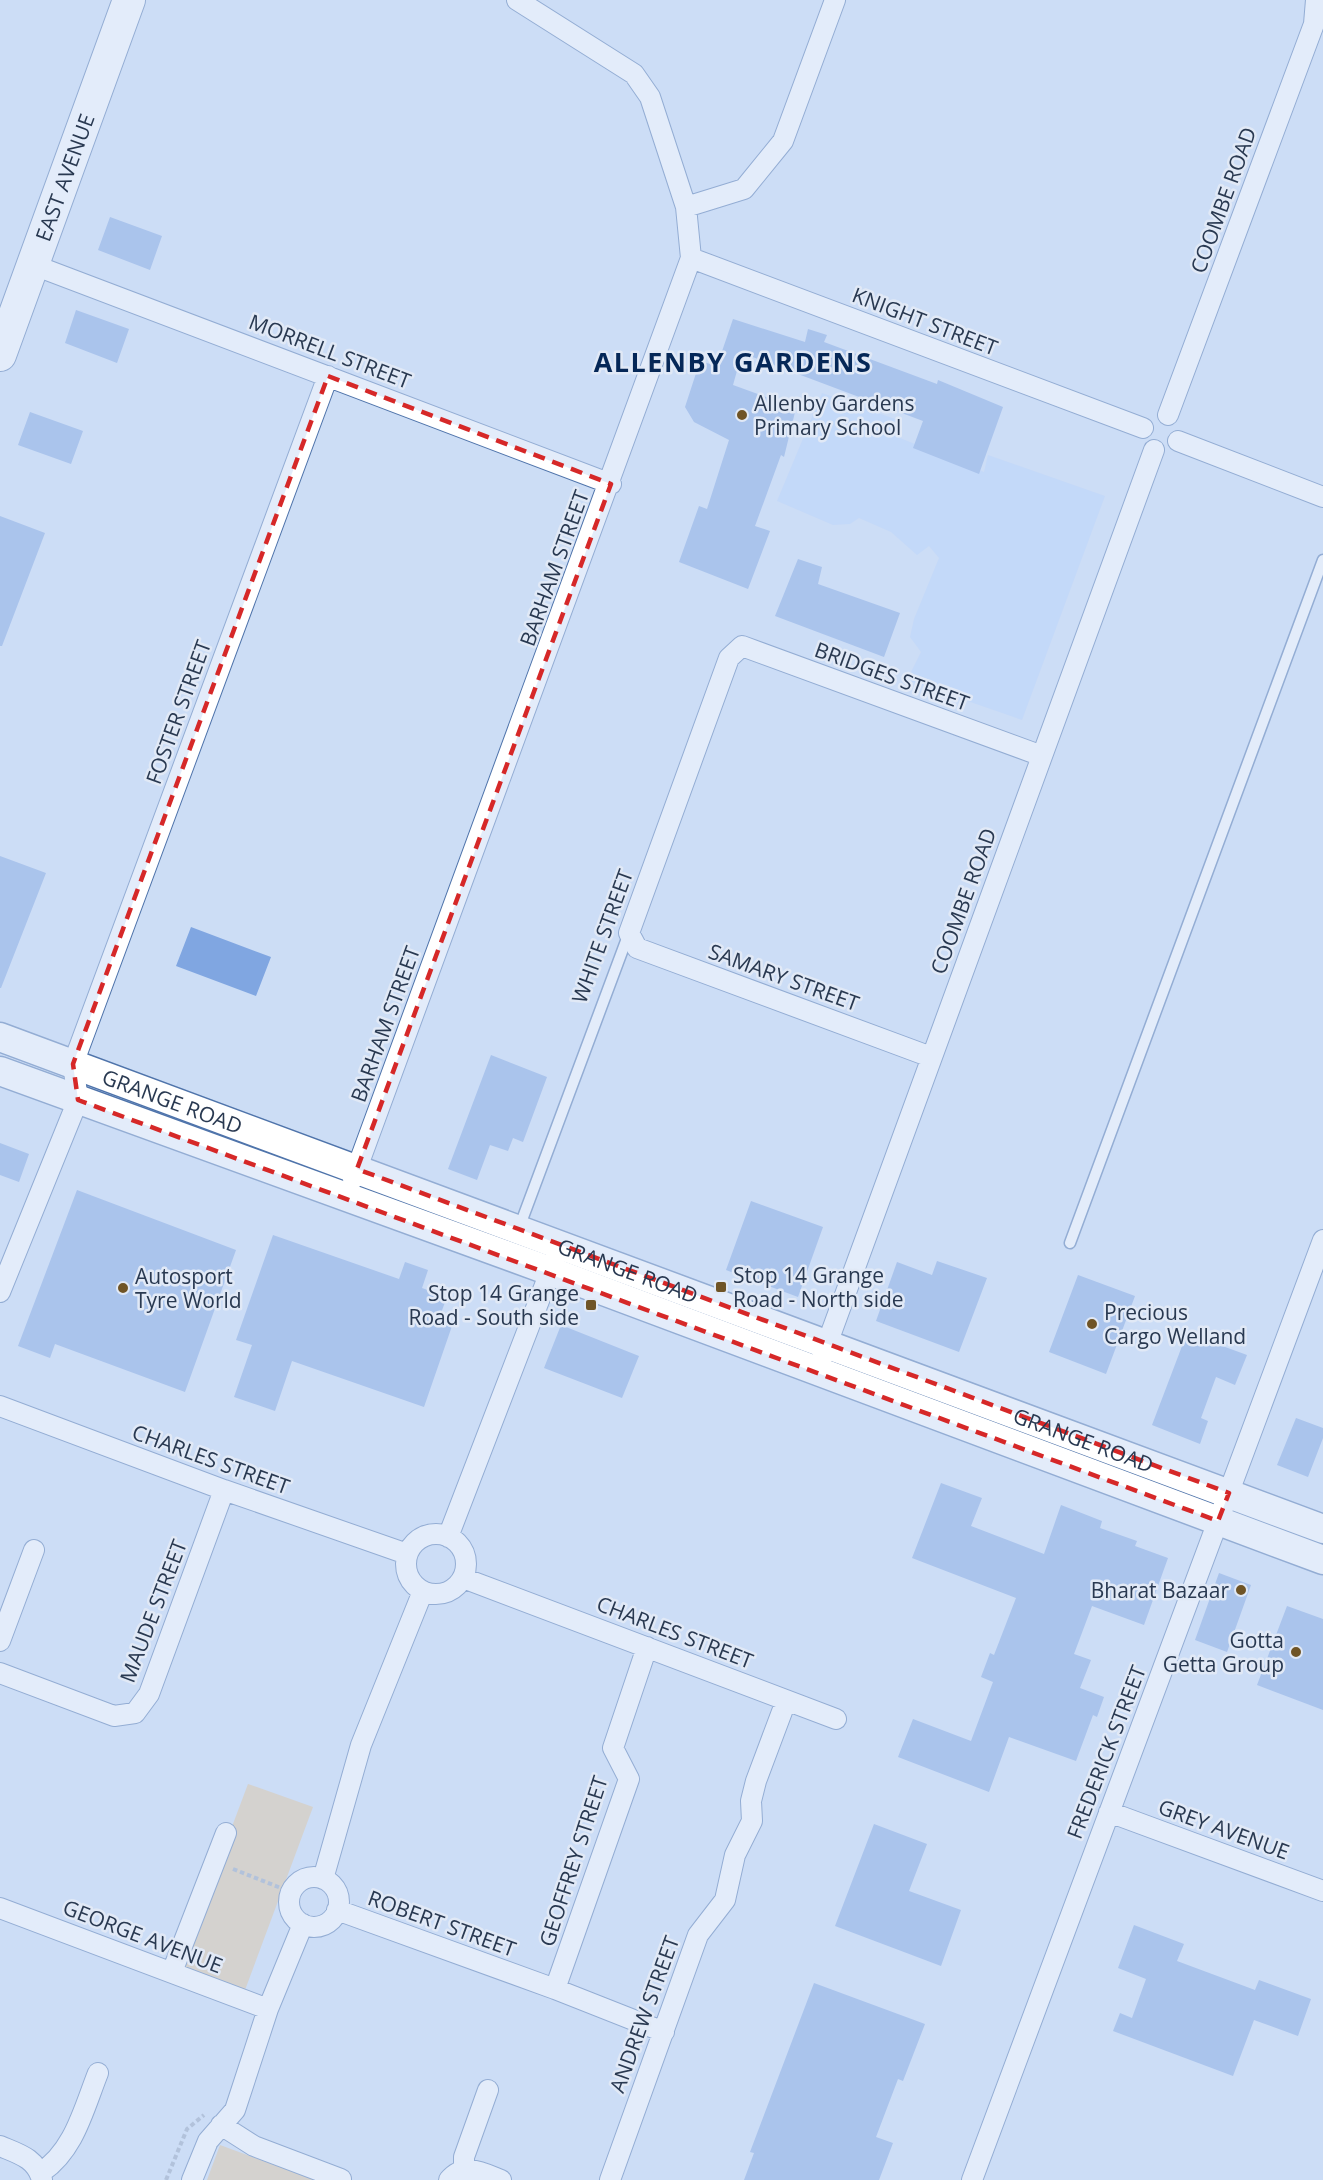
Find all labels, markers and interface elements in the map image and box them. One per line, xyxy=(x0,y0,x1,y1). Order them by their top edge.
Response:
street label: EAST AVENUE xyxy=(29,110,101,245)
street label: COOMBE ROAD xyxy=(1184,123,1262,277)
street label: KNIGHT STREET xyxy=(848,280,1002,362)
street label: MORRELL STREET xyxy=(245,307,415,395)
district label: ALLENBY GARDENS xyxy=(594,343,872,380)
place label: Allenby Gardens Primary School xyxy=(754,389,914,441)
marker: Allenby Gardens Primary School xyxy=(735,408,749,422)
street label: BARHAM STREET xyxy=(513,486,595,650)
street label: BRIDGES STREET xyxy=(811,635,974,717)
street label: FOSTER STREET xyxy=(139,636,217,788)
street label: COOMBE ROAD xyxy=(924,824,1002,978)
street label: WHITE STREET xyxy=(565,865,639,1007)
street label: SAMARY STREET xyxy=(705,937,863,1017)
street label: BARHAM STREET xyxy=(344,942,426,1106)
street label: GRANGE ROAD xyxy=(98,1062,247,1140)
street label: GRANGE ROAD xyxy=(554,1232,702,1309)
place label: Stop 14 Grange Road - North side xyxy=(733,1261,904,1313)
place label: Autosport Tyre World xyxy=(135,1262,242,1314)
place label: Stop 14 Grange Road - South side xyxy=(408,1279,579,1331)
marker: Stop 14 Grange Road - North side xyxy=(714,1280,728,1294)
marker: Autosport Tyre World xyxy=(116,1281,130,1295)
marker: Stop 14 Grange Road - South side xyxy=(584,1298,598,1312)
place label: Precious Cargo Welland xyxy=(1104,1298,1246,1350)
marker: Precious Cargo Welland xyxy=(1085,1317,1099,1331)
street label: GRANGE ROAD xyxy=(1009,1401,1158,1479)
street label: CHARLES STREET xyxy=(128,1418,294,1501)
street label: MAUDE STREET xyxy=(113,1535,193,1686)
place label: Bharat Bazaar xyxy=(1091,1576,1229,1604)
marker: Bharat Bazaar xyxy=(1234,1583,1248,1597)
street label: CHARLES STREET xyxy=(593,1589,758,1675)
place label: Gotta Getta Group xyxy=(1163,1626,1284,1678)
marker: Gotta Getta Group xyxy=(1289,1645,1303,1659)
street label: FREDERICK STREET xyxy=(1060,1661,1152,1843)
street label: GEOFFREY STREET xyxy=(532,1772,614,1950)
street label: GREY AVENUE xyxy=(1155,1792,1293,1866)
street label: ROBERT STREET xyxy=(364,1883,520,1963)
street label: GEORGE AVENUE xyxy=(59,1893,227,1979)
street label: ANDREW STREET xyxy=(603,1931,685,2096)

